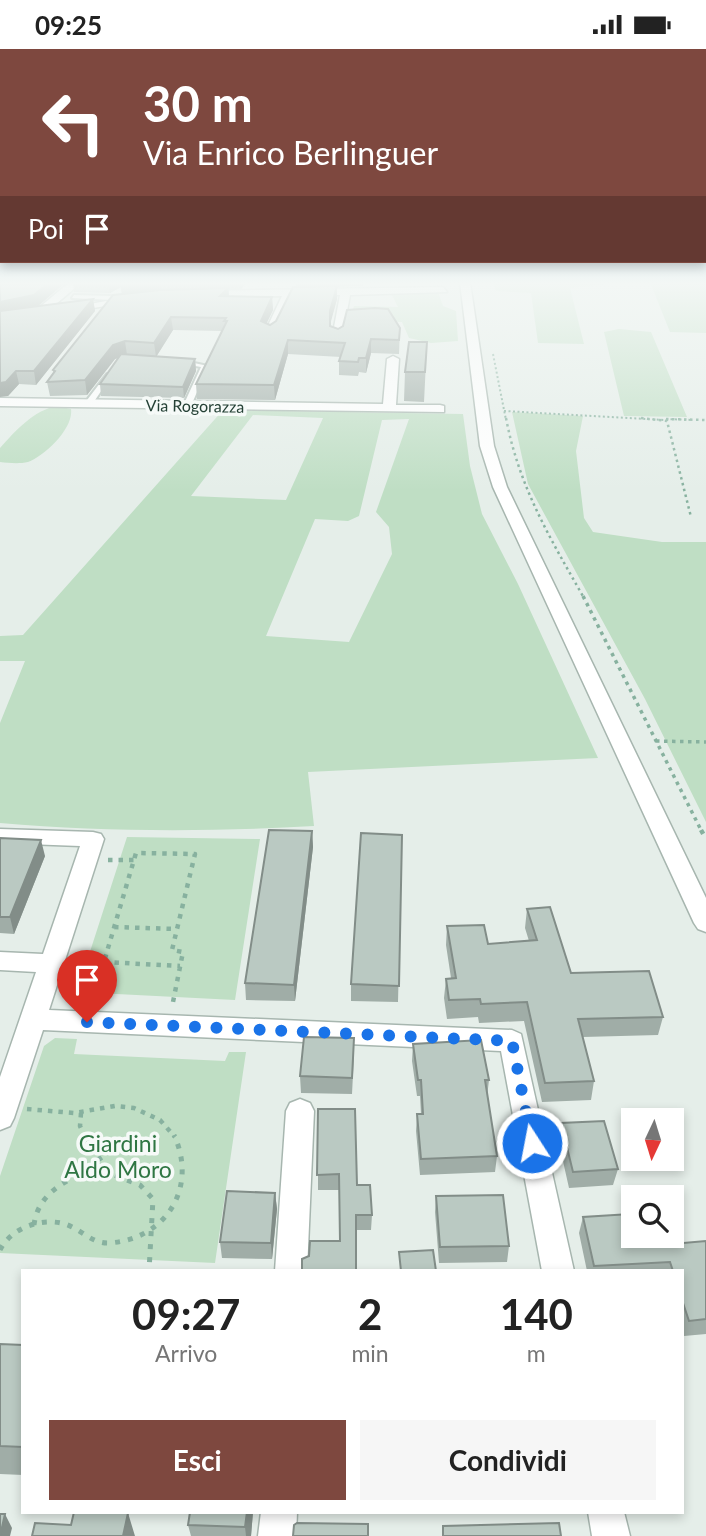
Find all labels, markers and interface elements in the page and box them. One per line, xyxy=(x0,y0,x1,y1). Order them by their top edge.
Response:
text: 09:25 xyxy=(35,9,102,41)
text: 30 m xyxy=(143,74,253,132)
icon: left xyxy=(28,77,119,168)
text: Via Enrico Berlinguer xyxy=(143,133,438,172)
icon: arrive xyxy=(78,210,116,248)
text: Poi xyxy=(28,213,64,245)
street label: Via Rogorazza xyxy=(146,395,244,416)
pin xyxy=(57,950,117,1022)
icon: arrive xyxy=(68,961,106,999)
position arrow xyxy=(495,1106,569,1180)
north arrow xyxy=(621,1108,684,1171)
map controls xyxy=(621,1108,684,1248)
park label: Giardini Aldo Moro xyxy=(64,1129,172,1183)
button: search xyxy=(621,1185,684,1248)
text: 09:27 xyxy=(132,1289,240,1339)
text: 2 xyxy=(358,1289,382,1339)
text: 140 xyxy=(500,1289,573,1339)
text: Arrivo xyxy=(155,1339,217,1367)
text: min xyxy=(351,1339,389,1367)
text: m xyxy=(527,1339,546,1367)
button: Esci xyxy=(49,1420,346,1500)
button: Condividi xyxy=(360,1420,656,1500)

